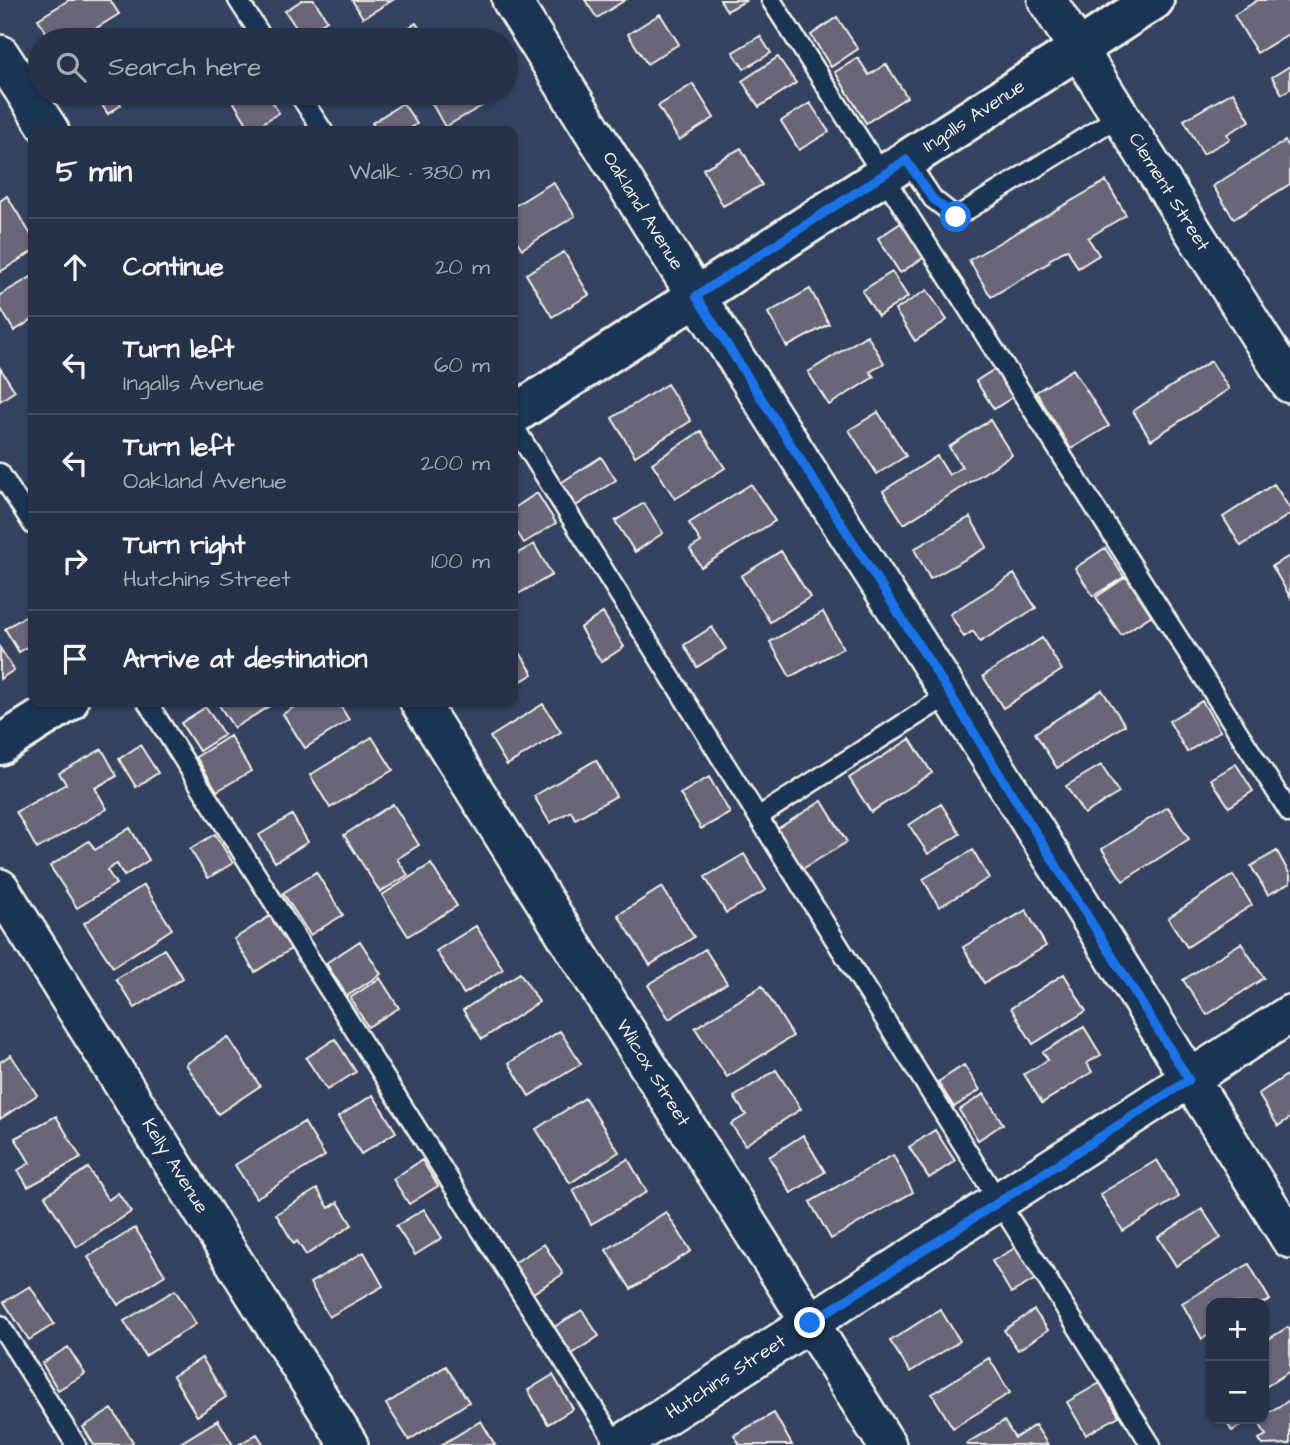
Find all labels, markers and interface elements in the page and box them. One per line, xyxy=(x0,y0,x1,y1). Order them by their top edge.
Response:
search box xyxy=(28,28,518,105)
icon: search xyxy=(52,48,90,86)
text: Search here xyxy=(108,49,261,85)
street label: Ingalls Avenue xyxy=(918,73,1031,160)
street label: Clement Street xyxy=(1122,128,1216,257)
street label: Oakland Avenue xyxy=(596,146,690,276)
text: 5 min xyxy=(56,151,132,193)
text: Walk · 380 m xyxy=(349,156,490,188)
route start xyxy=(940,201,971,232)
icon: ahead xyxy=(56,248,94,286)
text: Continue xyxy=(123,249,224,285)
text: 20 m xyxy=(435,251,490,283)
text: Turn left xyxy=(123,331,234,367)
icon: left xyxy=(56,346,94,384)
text: 60 m xyxy=(434,349,490,381)
text: Ingalls Avenue xyxy=(123,367,264,399)
text: Turn left xyxy=(123,429,234,465)
icon: left xyxy=(56,444,94,482)
text: 200 m xyxy=(421,447,490,479)
text: Oakland Avenue xyxy=(123,465,287,497)
text: Turn right xyxy=(123,527,245,563)
icon: right xyxy=(56,542,94,580)
text: 100 m xyxy=(431,545,490,577)
text: Hutchins Street xyxy=(123,563,291,595)
icon: arrive xyxy=(56,640,94,678)
text: Arrive at destination xyxy=(123,641,368,677)
street label: Wilcox Street xyxy=(609,1014,697,1132)
street label: Kelly Avenue xyxy=(134,1113,215,1219)
map controls xyxy=(1206,1298,1269,1424)
button: + xyxy=(1206,1298,1269,1361)
route end xyxy=(794,1307,825,1338)
street label: Hutchins Street xyxy=(661,1328,792,1426)
button: − xyxy=(1206,1361,1269,1424)

